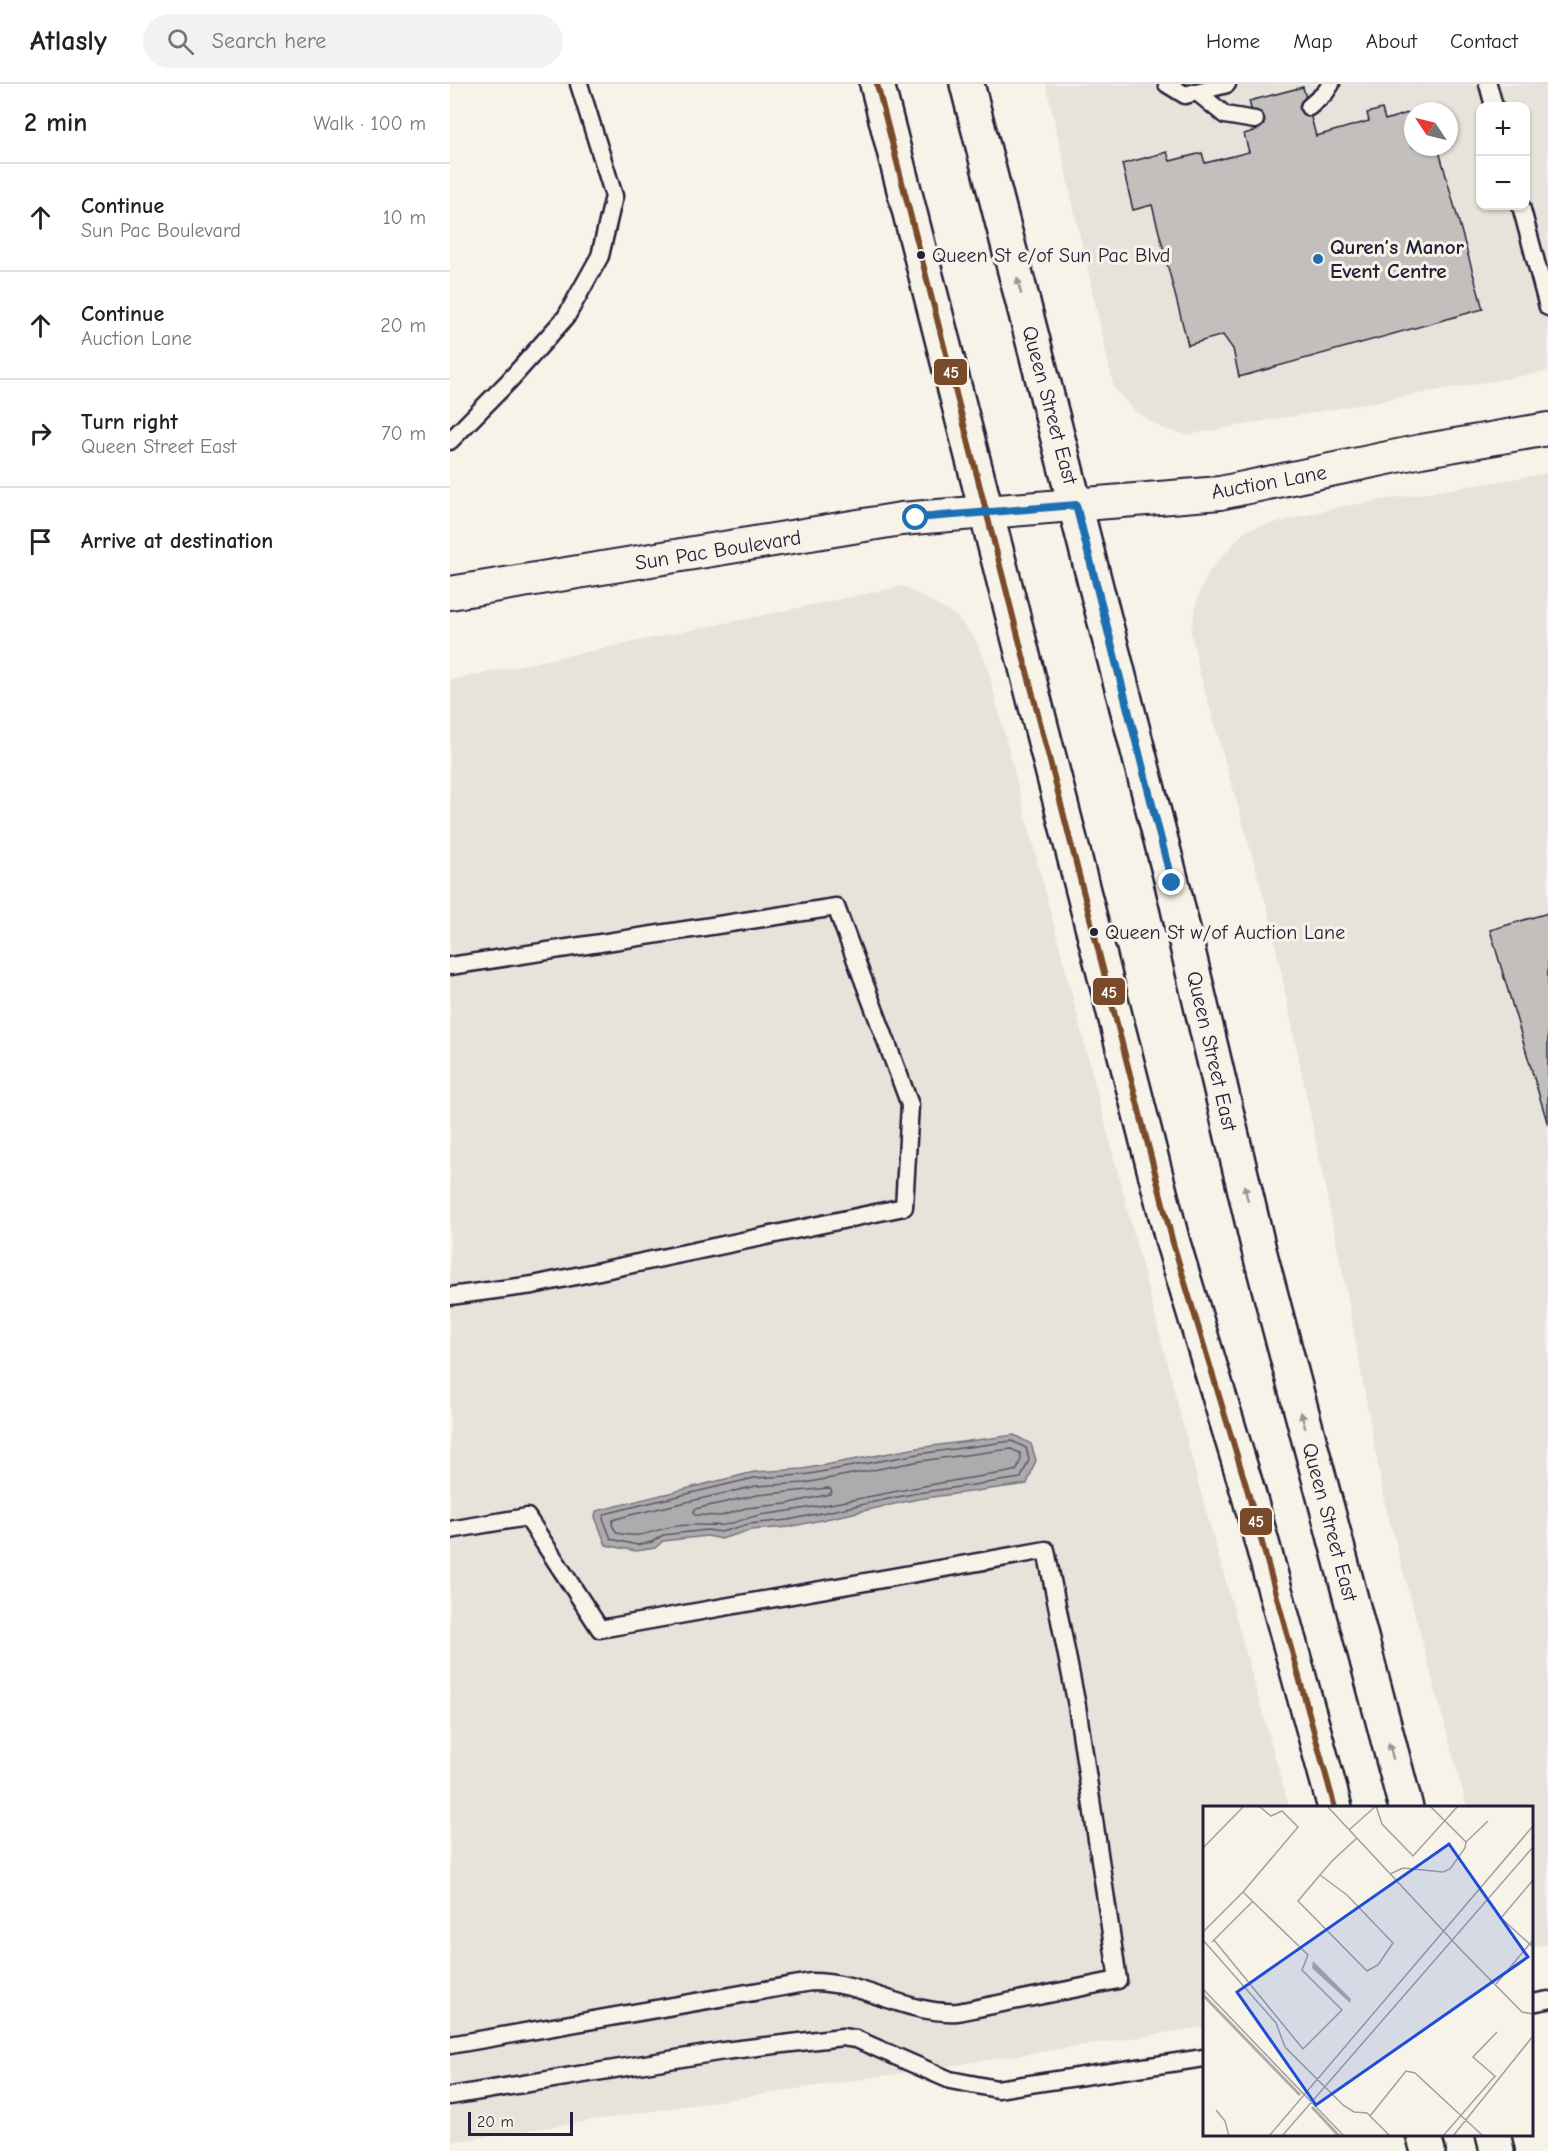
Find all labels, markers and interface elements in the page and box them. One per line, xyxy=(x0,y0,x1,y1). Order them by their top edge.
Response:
search box xyxy=(143,14,563,68)
text: Atlasly xyxy=(30,25,107,57)
icon: search xyxy=(164,25,197,58)
text: Search here xyxy=(212,28,326,54)
text: Home xyxy=(1206,29,1260,53)
text: Map xyxy=(1293,29,1333,53)
text: About xyxy=(1366,29,1417,53)
text: Contact xyxy=(1450,29,1518,53)
north arrow xyxy=(1404,102,1458,156)
map controls xyxy=(1476,102,1530,210)
button: + xyxy=(1476,102,1530,156)
text: 2 min xyxy=(24,108,87,138)
text: Walk · 100 m xyxy=(313,112,426,135)
button: − xyxy=(1476,156,1530,210)
text: Continue xyxy=(81,193,164,219)
icon: ahead xyxy=(24,201,57,234)
text: 10 m xyxy=(383,206,426,229)
text: Sun Pac Boulevard xyxy=(81,219,241,242)
place label: Quren’s Manor Event Centre xyxy=(1330,235,1465,283)
place label: Queen St e/of Sun Pac Blvd xyxy=(932,244,1170,267)
marker: Queen St e/of Sun Pac Blvd xyxy=(915,249,927,261)
marker: Quren’s Manor Event Centre xyxy=(1311,252,1325,266)
one-way arrow xyxy=(1013,276,1023,295)
text: Continue xyxy=(81,301,164,327)
icon: ahead xyxy=(24,309,57,342)
text: 20 m xyxy=(380,314,426,337)
street label: Queen Street East xyxy=(1017,323,1083,488)
text: Auction Lane xyxy=(81,327,192,350)
line badge: 45 xyxy=(933,358,968,386)
text: 45 xyxy=(943,364,959,382)
text: Turn right xyxy=(81,409,178,435)
icon: right xyxy=(24,417,57,450)
text: 70 m xyxy=(381,422,426,445)
text: Queen Street East xyxy=(81,435,236,458)
street label: Auction Lane xyxy=(1209,460,1329,504)
route start xyxy=(902,504,928,530)
icon: arrive xyxy=(24,525,57,558)
street label: Sun Pac Boulevard xyxy=(633,525,803,575)
text: Arrive at destination xyxy=(81,528,273,554)
route end xyxy=(1158,869,1184,895)
place label: Queen St w/of Auction Lane xyxy=(1105,921,1345,944)
marker: Queen St w/of Auction Lane xyxy=(1088,926,1100,938)
street label: Queen Street East xyxy=(1182,969,1242,1134)
line badge: 45 xyxy=(1092,977,1126,1006)
text: 45 xyxy=(1101,984,1117,1002)
one-way arrow xyxy=(1240,1184,1250,1202)
one-way arrow xyxy=(1298,1411,1308,1430)
street label: Queen Street East xyxy=(1297,1440,1363,1605)
line badge: 45 xyxy=(1239,1507,1273,1536)
text: 45 xyxy=(1248,1513,1264,1531)
one-way arrow xyxy=(1386,1742,1396,1760)
inset map xyxy=(1203,1806,1533,2136)
scale bar xyxy=(468,2109,573,2136)
text: 20 m xyxy=(477,2113,514,2131)

